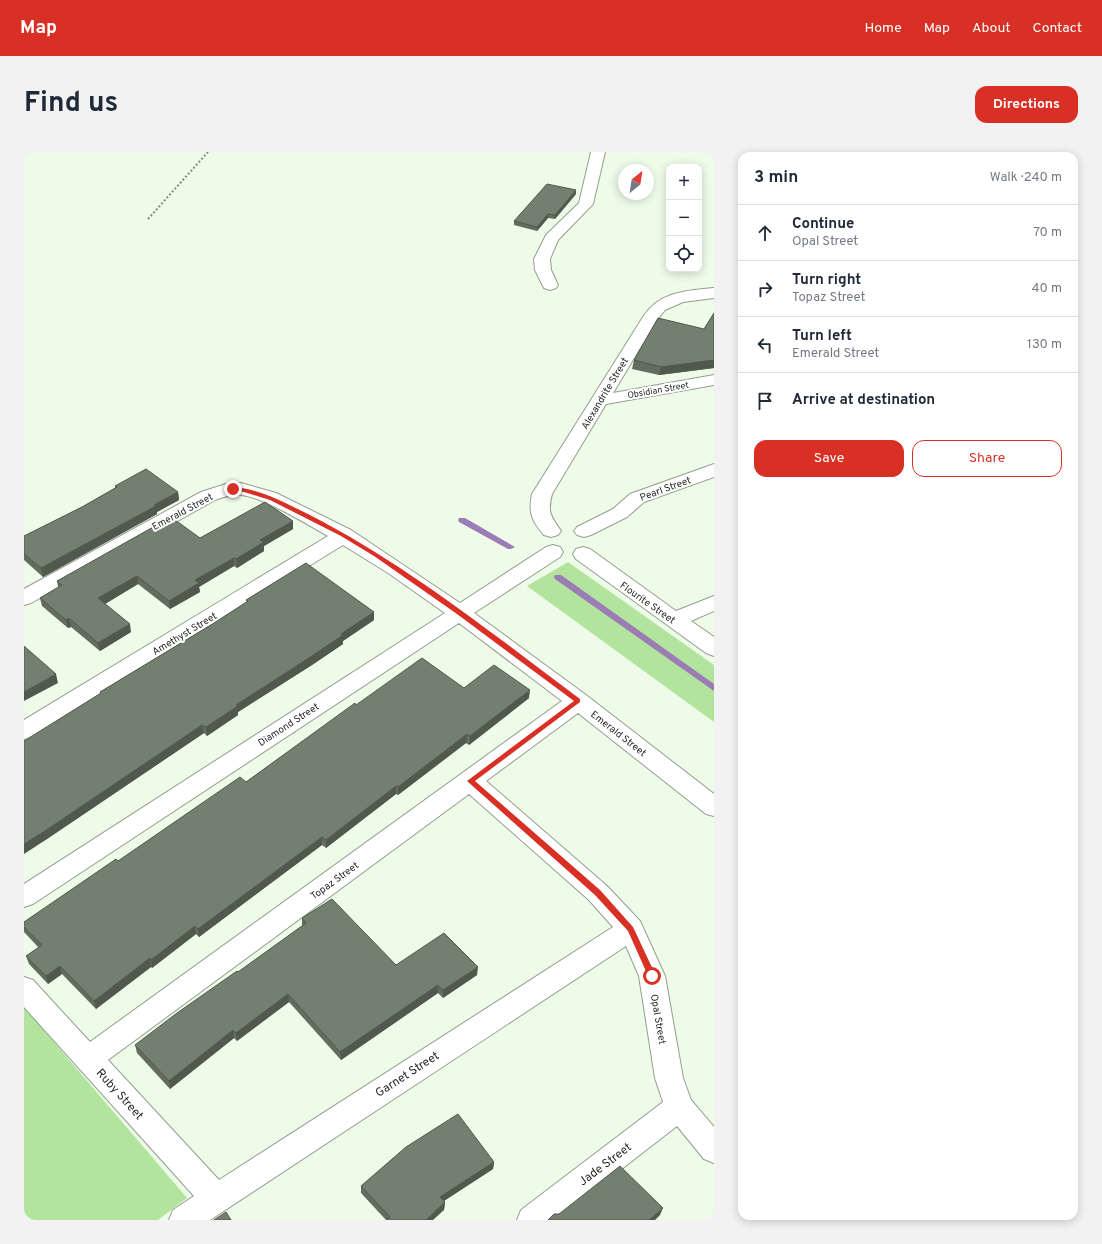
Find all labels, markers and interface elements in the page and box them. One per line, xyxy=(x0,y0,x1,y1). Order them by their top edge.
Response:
text: Map xyxy=(20,16,57,40)
text: Home xyxy=(865,20,902,37)
text: Map xyxy=(924,20,950,37)
text: About xyxy=(972,20,1011,37)
text: Contact xyxy=(1033,20,1082,37)
text: Find us xyxy=(24,86,118,122)
button: Directions xyxy=(975,86,1078,123)
north arrow xyxy=(618,164,654,200)
map controls xyxy=(666,164,702,272)
button: + xyxy=(666,164,702,200)
text: 3 min xyxy=(754,167,798,189)
text: Walk · 240 m xyxy=(990,170,1062,186)
button: − xyxy=(666,200,702,236)
text: Continue xyxy=(792,215,854,234)
icon: ahead xyxy=(754,222,776,244)
text: 70 m xyxy=(1033,225,1062,241)
text: Opal Street xyxy=(792,234,858,250)
button: locate xyxy=(666,236,702,272)
text: Turn right xyxy=(792,271,861,290)
icon: right xyxy=(754,278,776,300)
text: 40 m xyxy=(1032,281,1062,297)
text: Topaz Street xyxy=(792,290,865,306)
text: Turn left xyxy=(792,327,852,346)
icon: left xyxy=(754,334,776,356)
text: 130 m xyxy=(1027,337,1062,353)
text: Emerald Street xyxy=(792,346,879,362)
street label: Alexandrite Street xyxy=(579,355,632,432)
street label: Obsidian Street xyxy=(627,380,690,401)
icon: arrive xyxy=(754,390,776,412)
text: Arrive at destination xyxy=(792,391,935,410)
button: Save xyxy=(754,440,904,477)
button: Share xyxy=(912,440,1062,477)
street label: Pearl Street xyxy=(638,474,693,505)
route end xyxy=(224,480,242,498)
street label: Emerald Street xyxy=(150,491,216,534)
street label: Flourite Street xyxy=(617,579,678,627)
street label: Amethyst Street xyxy=(150,610,220,659)
street label: Diamond Street xyxy=(256,701,322,750)
street label: Emerald Street xyxy=(588,708,649,760)
street label: Topaz Street xyxy=(308,859,362,903)
route start xyxy=(643,967,661,985)
street label: Opal Street xyxy=(647,993,668,1046)
street label: Garnet Street xyxy=(373,1048,443,1101)
street label: Ruby Street xyxy=(92,1066,146,1124)
street label: Jade Street xyxy=(576,1140,635,1190)

